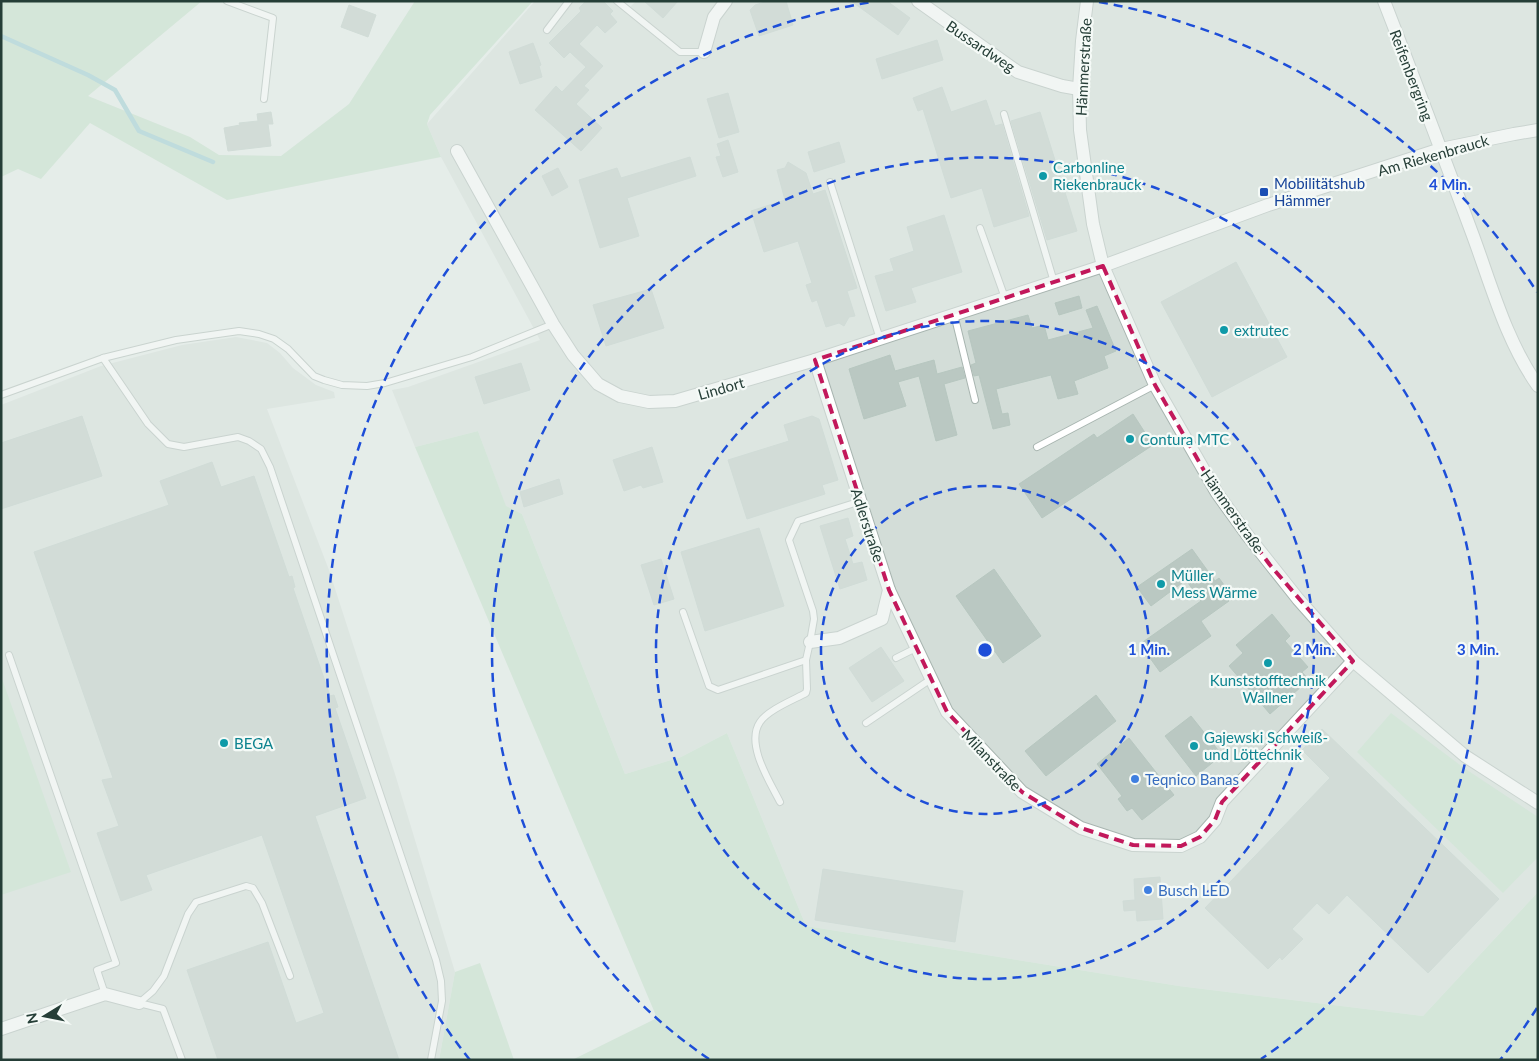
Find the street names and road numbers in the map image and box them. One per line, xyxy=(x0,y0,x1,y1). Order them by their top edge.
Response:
street label: Bussardweg xyxy=(943,16,1019,76)
street label: Hämmerstraße xyxy=(1071,18,1095,116)
street label: Reifenbergring xyxy=(1386,27,1438,123)
street label: Am Riekenbrauck xyxy=(1375,130,1491,179)
street label: Lindort xyxy=(696,373,747,403)
street label: Hämmerstraße xyxy=(1198,466,1269,556)
street label: Adlerstraße xyxy=(848,486,888,564)
street label: Milanstraße xyxy=(958,726,1026,794)

